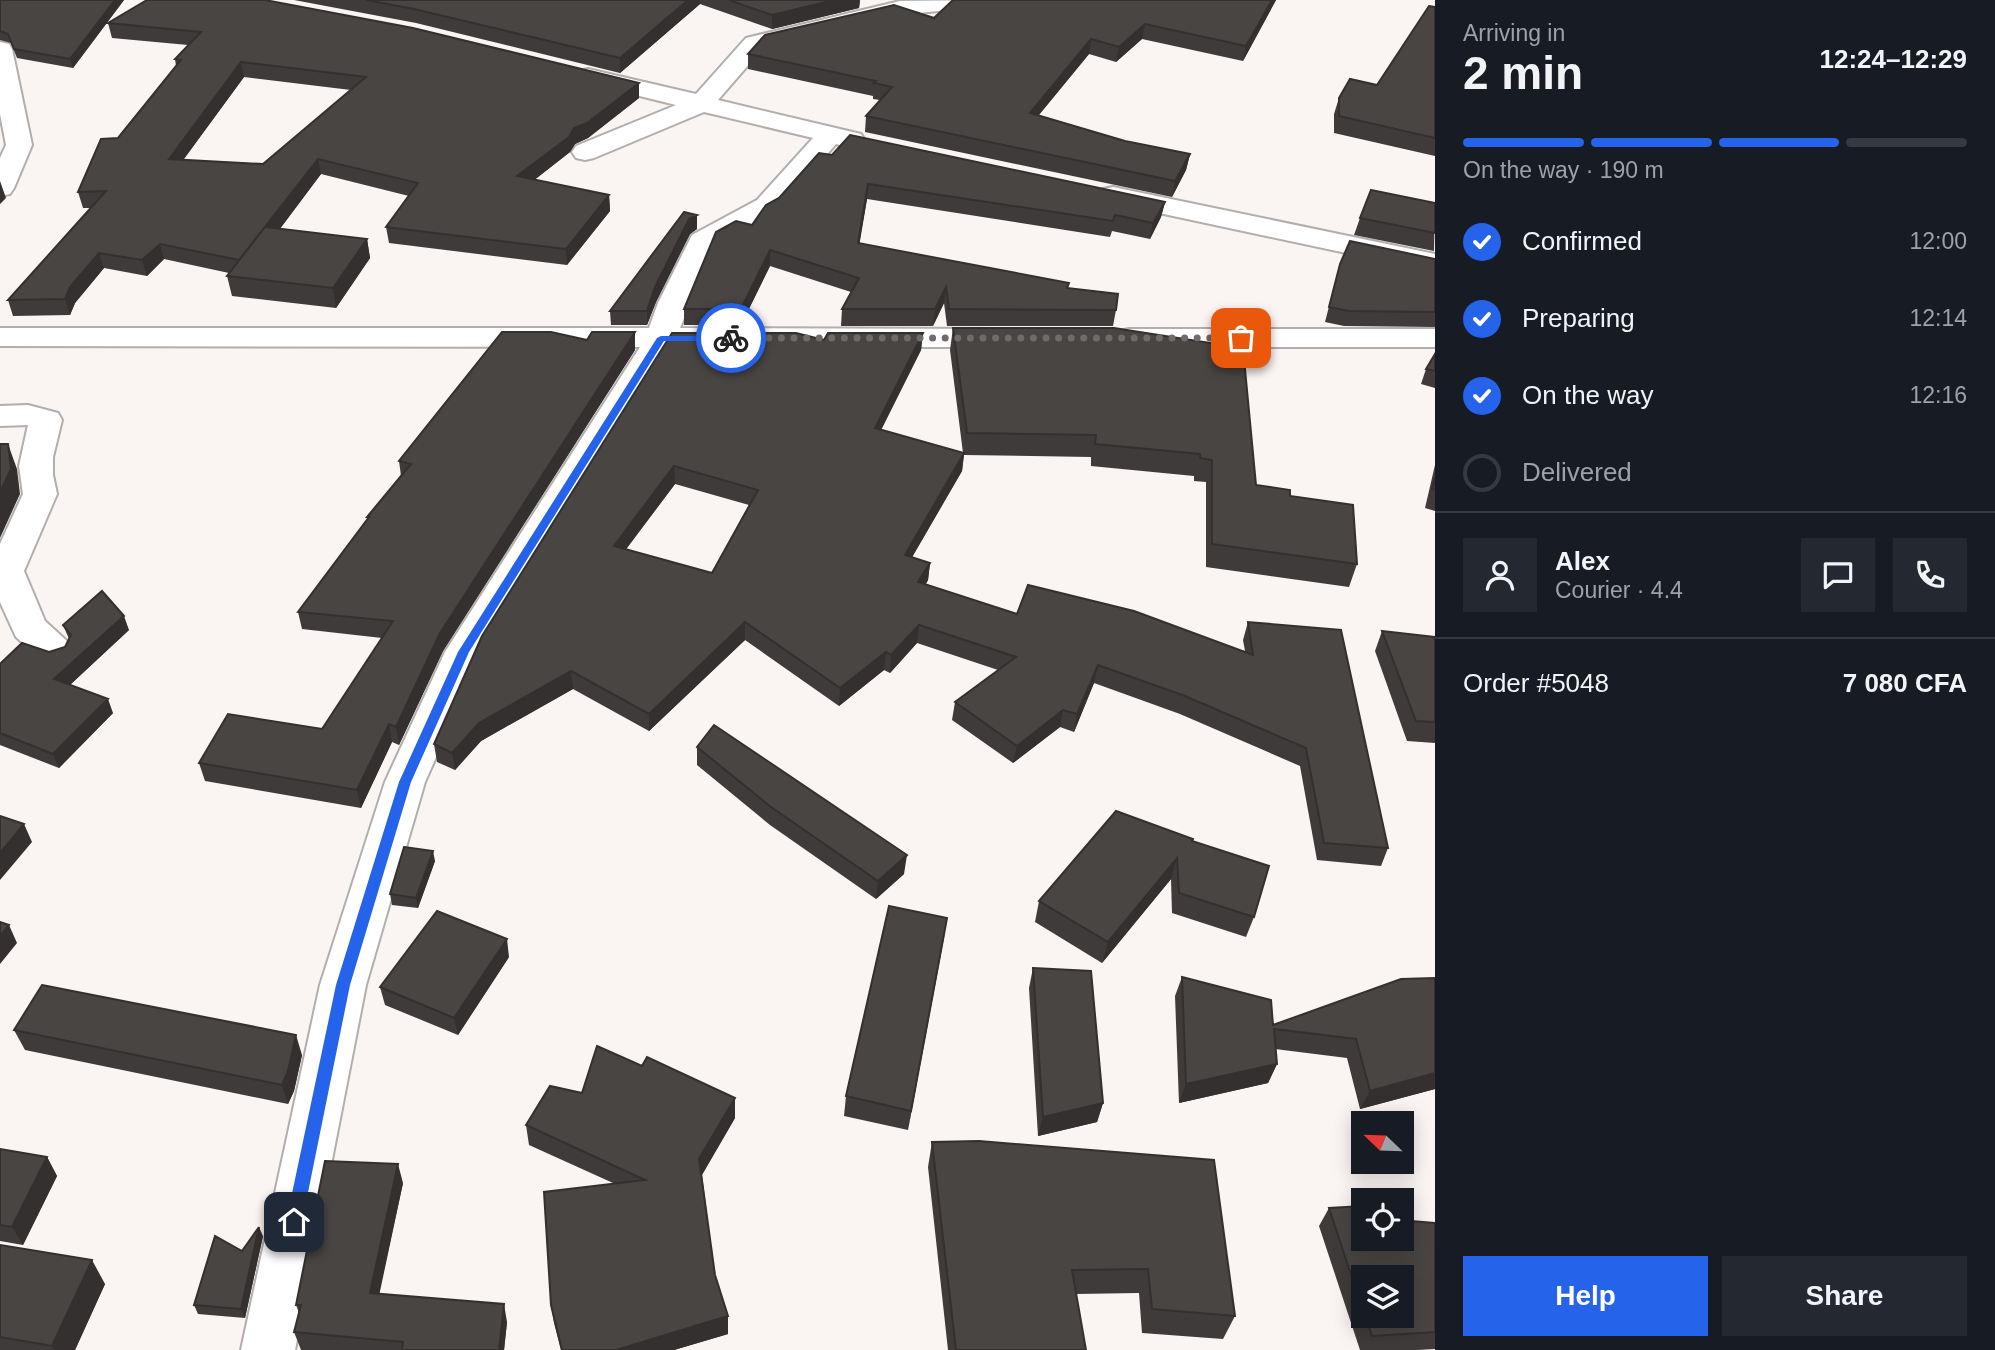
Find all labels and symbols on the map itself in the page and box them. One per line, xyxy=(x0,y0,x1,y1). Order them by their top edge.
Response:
courier xyxy=(696,303,766,373)
pin xyxy=(1211,308,1271,368)
north arrow xyxy=(1351,1111,1414,1174)
pin xyxy=(264,1192,324,1252)

